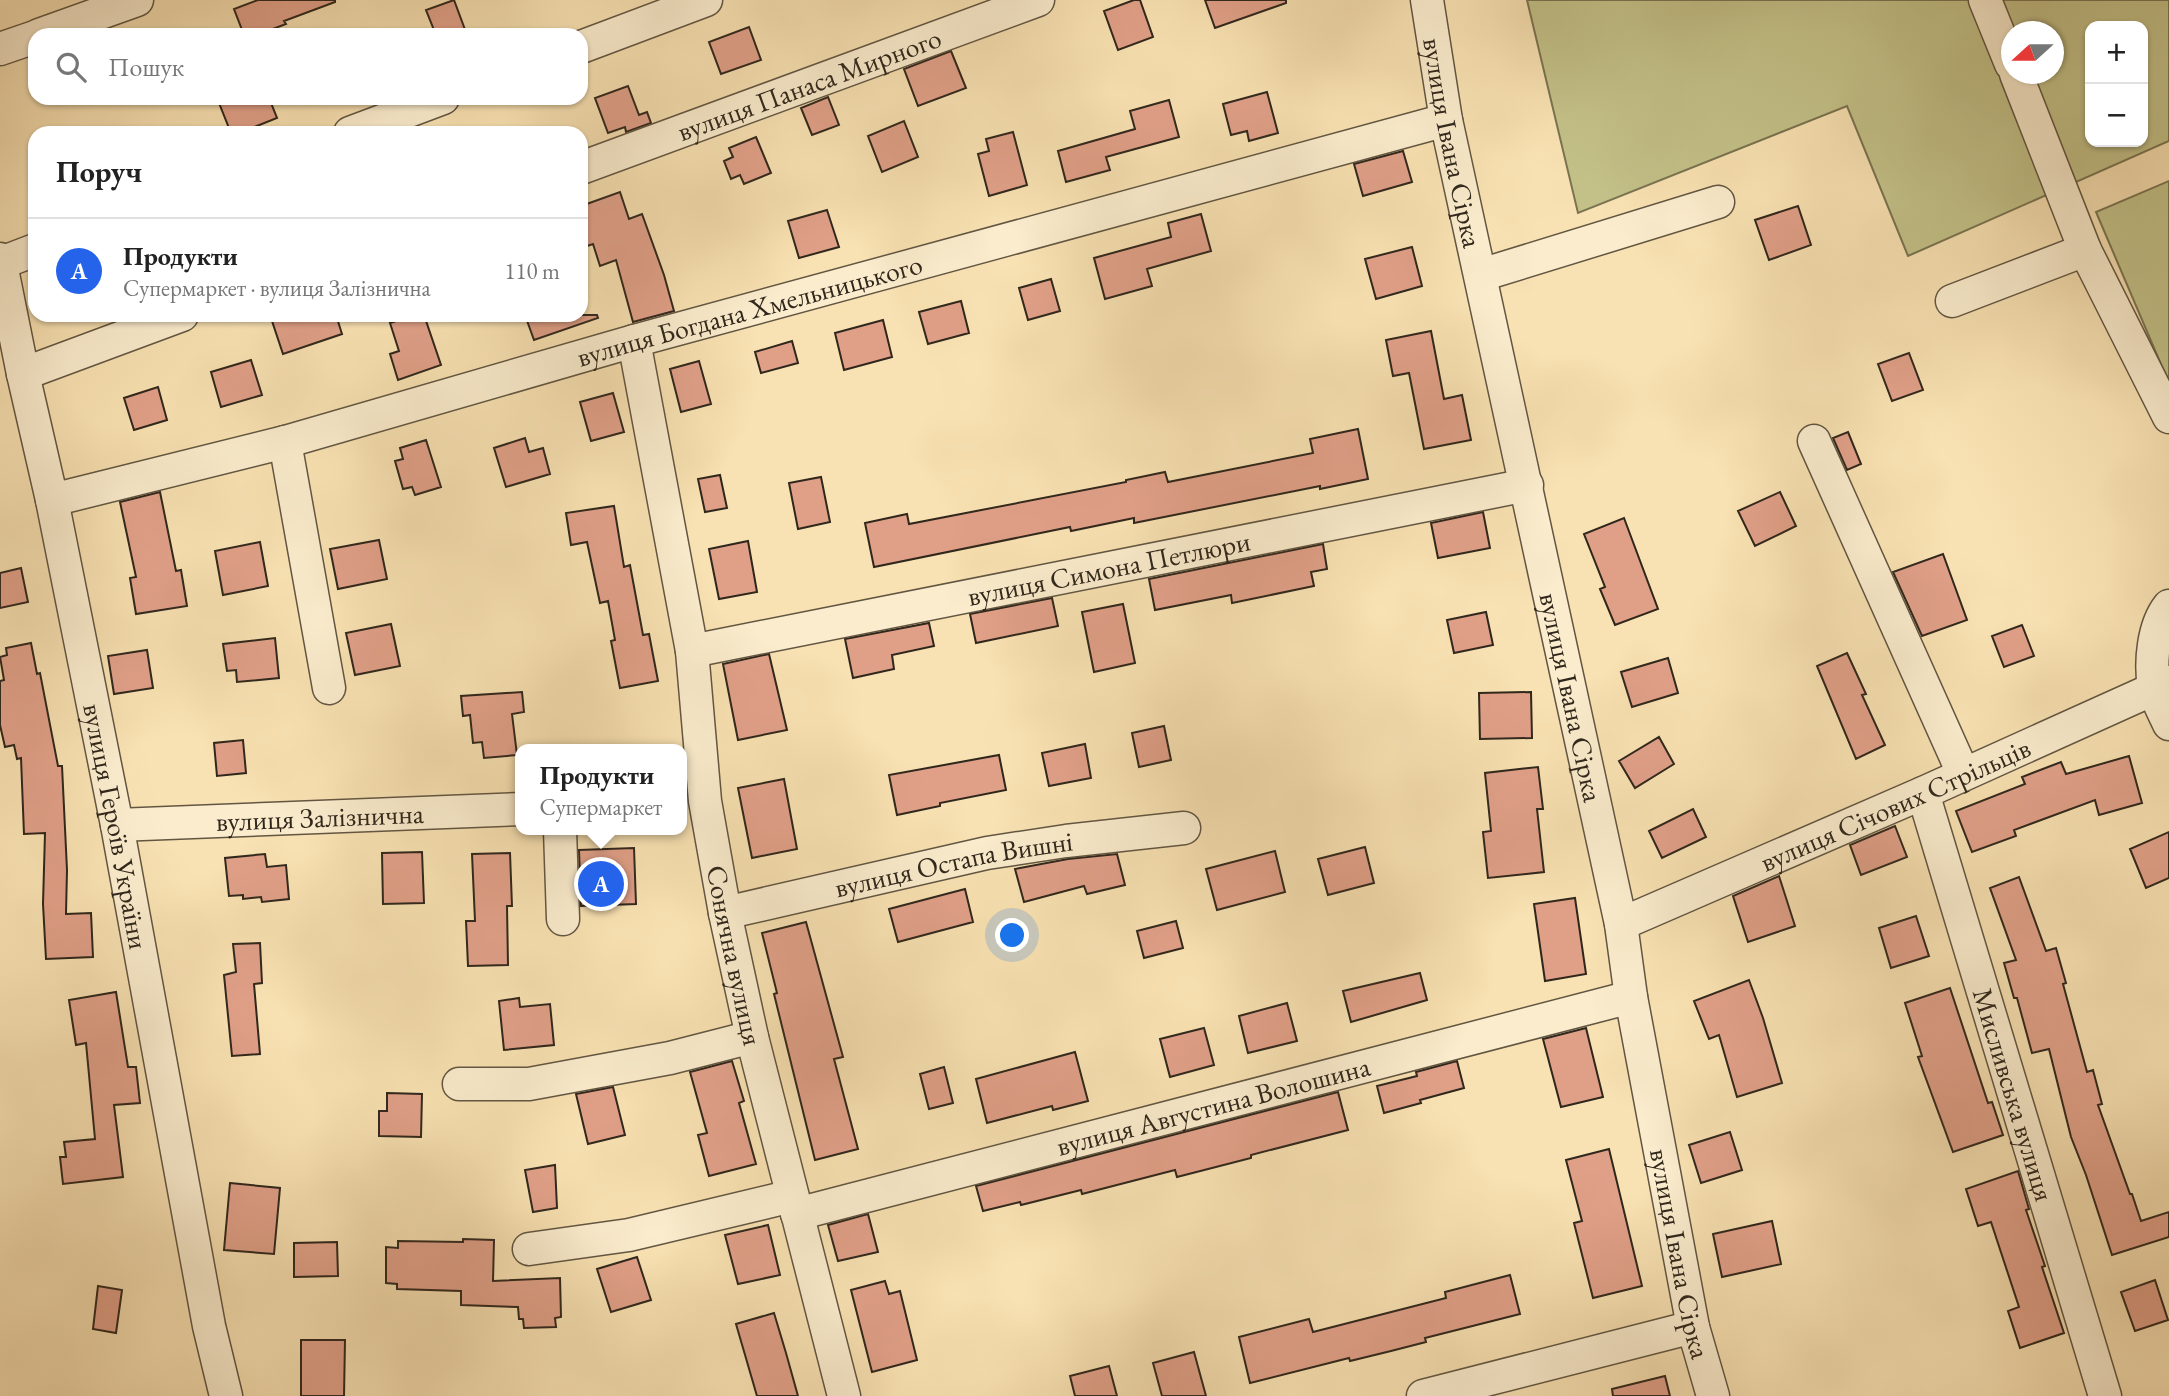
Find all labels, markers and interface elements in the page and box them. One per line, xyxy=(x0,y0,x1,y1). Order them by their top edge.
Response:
street label: вулиця Панаса Мирного xyxy=(672,19,946,149)
north arrow xyxy=(2001,21,2064,84)
map controls xyxy=(2085,21,2148,147)
button: + xyxy=(2085,21,2148,84)
search box xyxy=(28,28,588,105)
street label: вулиця Івана Сірка xyxy=(1415,35,1491,252)
icon: search xyxy=(52,48,90,86)
text: Пошук xyxy=(108,50,184,84)
button: − xyxy=(2085,84,2148,147)
text: Поруч xyxy=(56,152,142,191)
text: Продукти xyxy=(123,239,238,273)
street label: вулиця Богдана Хмельницького xyxy=(573,245,926,375)
text: A xyxy=(71,256,87,286)
text: 110 m xyxy=(504,256,560,286)
text: Супермаркет · вулиця Залізнична xyxy=(123,273,431,303)
street label: вулиця Симона Петлюри xyxy=(964,522,1254,614)
street label: вулиця Івана Сірка xyxy=(1531,589,1612,806)
street label: вулиця Героїв України xyxy=(75,700,157,952)
street label: вулиця Січових Стрільців xyxy=(1754,729,2036,880)
popup xyxy=(515,744,687,835)
text: Продукти xyxy=(539,758,654,792)
text: Супермаркет xyxy=(539,792,663,822)
street label: вулиця Залізнична xyxy=(215,795,425,839)
street label: вулиця Остапа Вишні xyxy=(831,822,1075,905)
pin: A xyxy=(578,858,624,910)
street label: Сонячна вулиця xyxy=(699,862,771,1049)
your location xyxy=(995,918,1029,952)
street label: Мисливська вулиця xyxy=(1965,984,2063,1205)
street label: вулиця Августина Волошина xyxy=(1053,1047,1375,1164)
street label: вулиця Івана Сірка xyxy=(1642,1145,1719,1363)

